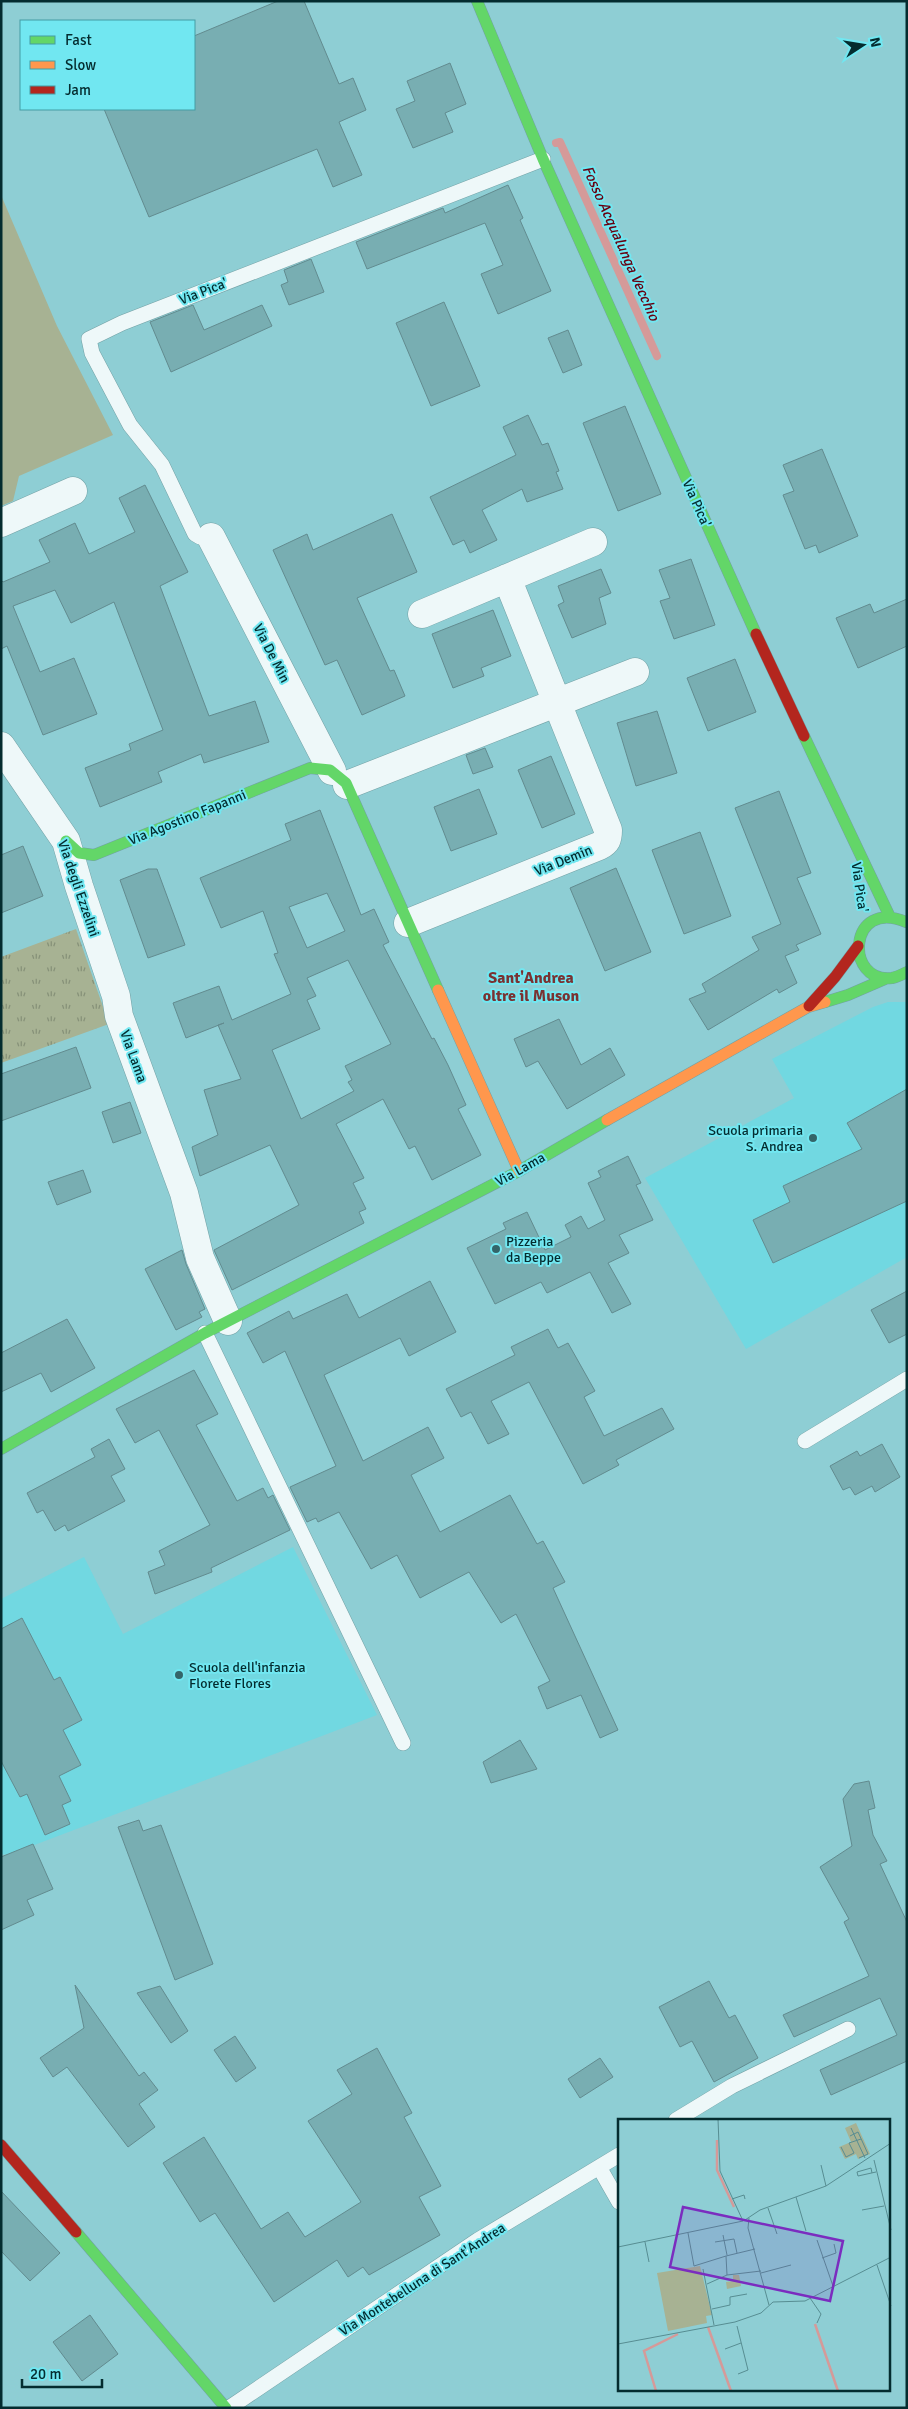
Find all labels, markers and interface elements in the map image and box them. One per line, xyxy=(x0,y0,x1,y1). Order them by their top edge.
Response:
legend xyxy=(20,20,195,110)
north arrow xyxy=(838,20,888,70)
text: Fast xyxy=(65,31,92,49)
text: N xyxy=(866,36,885,49)
text: Slow xyxy=(65,56,96,74)
text: Jam xyxy=(65,81,91,99)
water label: Fosso Acqualunga Vecchio xyxy=(579,163,664,325)
street label: Via Pica' xyxy=(177,274,230,308)
street label: Via Pica' xyxy=(679,477,715,530)
street label: Via De Min xyxy=(249,621,294,686)
street label: Via Agostino Fapanni xyxy=(126,786,249,849)
street label: Via degli Ezzelini xyxy=(54,838,103,939)
street label: Via Demin xyxy=(532,841,595,880)
street label: Via Pica' xyxy=(848,861,871,913)
district label: Sant'Andrea oltre il Muson xyxy=(483,968,579,1006)
street label: Via Lama xyxy=(116,1028,151,1085)
place label: Scuola primaria S. Andrea xyxy=(708,1122,803,1155)
marker: Scuola primaria S. Andrea xyxy=(807,1132,819,1144)
street label: Via Lama xyxy=(492,1149,548,1190)
place label: Pizzeria da Beppe xyxy=(506,1233,561,1266)
marker: Pizzeria da Beppe xyxy=(490,1243,502,1255)
place label: Scuola dell'infanzia Florete Flores xyxy=(189,1659,306,1692)
marker: Scuola dell'infanzia Florete Flores xyxy=(173,1669,185,1681)
inset map xyxy=(618,2119,890,2392)
street label: Via Montebelluna di Sant'Andrea xyxy=(336,2219,509,2340)
scale bar xyxy=(22,2356,102,2388)
text: 20 m xyxy=(30,2365,61,2383)

